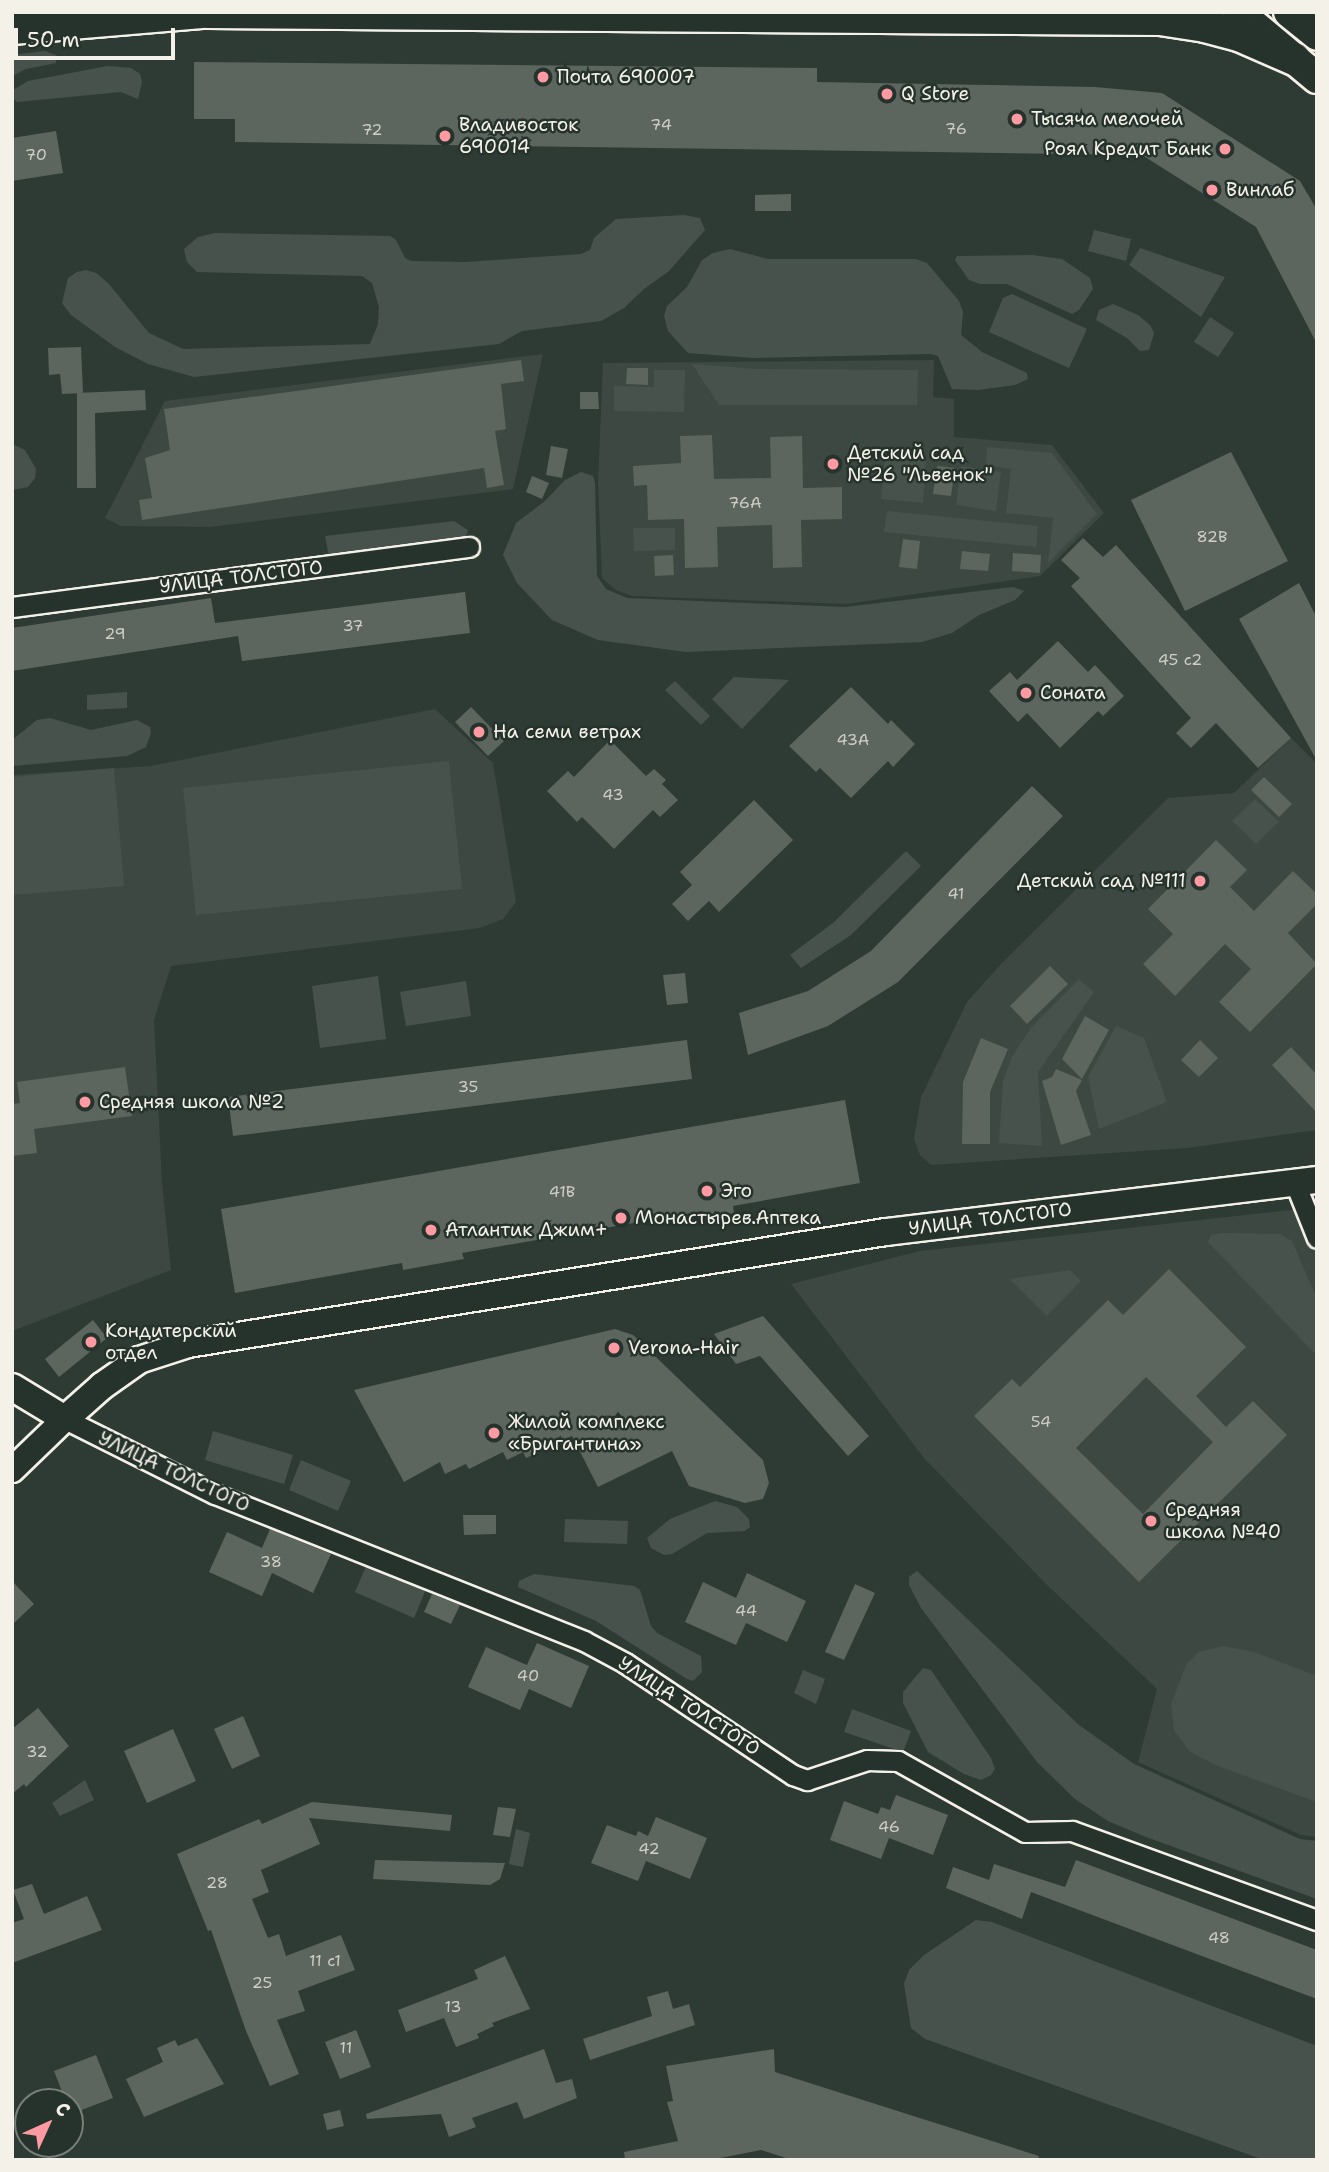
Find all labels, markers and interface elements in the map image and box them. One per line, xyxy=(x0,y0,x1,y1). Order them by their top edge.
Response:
scale bar xyxy=(18,14,178,58)
text: 50 m xyxy=(27,26,80,54)
place label: Почта 690007 xyxy=(557,66,695,88)
marker: Почта 690007 xyxy=(535,69,551,85)
place label: Q Store xyxy=(901,83,969,105)
marker: Q Store xyxy=(879,86,895,102)
place label: Тысяча мелочей xyxy=(1031,108,1183,130)
marker: Тысяча мелочей xyxy=(1009,111,1025,127)
place label: Владивосток 690014 xyxy=(459,114,578,158)
house number: 74 xyxy=(650,115,672,135)
house number: 76 xyxy=(945,119,967,139)
house number: 72 xyxy=(361,120,383,140)
marker: Владивосток 690014 xyxy=(437,128,453,144)
place label: Роял Кредит Банк xyxy=(1044,138,1211,160)
marker: Роял Кредит Банк xyxy=(1217,141,1233,157)
house number: 70 xyxy=(25,145,47,165)
place label: Винлаб xyxy=(1226,179,1294,201)
marker: Винлаб xyxy=(1204,182,1220,198)
place label: Детский сад №26 "Львенок" xyxy=(847,442,993,486)
marker: Детский сад №26 "Львенок" xyxy=(825,456,841,472)
house number: 76А xyxy=(728,493,762,513)
house number: 82В xyxy=(1197,527,1227,547)
street label: УЛИЦА ТОЛСТОГО xyxy=(158,556,324,598)
house number: 37 xyxy=(342,616,364,636)
house number: 29 xyxy=(104,624,126,644)
house number: 45 с2 xyxy=(1158,650,1202,670)
place label: Соната xyxy=(1040,682,1106,704)
marker: Соната xyxy=(1018,685,1034,701)
place label: На семи ветрах xyxy=(493,721,641,743)
marker: На семи ветрах xyxy=(471,724,487,740)
house number: 43А xyxy=(837,730,869,750)
house number: 43 xyxy=(602,785,624,805)
place label: Детский сад №111 xyxy=(1017,870,1186,892)
marker: Детский сад №111 xyxy=(1192,873,1208,889)
house number: 41 xyxy=(947,884,965,904)
house number: 35 xyxy=(458,1077,478,1097)
place label: Средняя школа №2 xyxy=(99,1091,284,1113)
marker: Средняя школа №2 xyxy=(77,1094,93,1110)
place label: Эго xyxy=(721,1180,752,1202)
house number: 41В xyxy=(549,1182,575,1202)
marker: Эго xyxy=(699,1183,715,1199)
street label: УЛИЦА ТОЛСТОГО xyxy=(907,1198,1073,1240)
place label: Монастырев.Аптека xyxy=(635,1207,821,1229)
marker: Монастырев.Аптека xyxy=(613,1210,629,1226)
place label: Атлантик Джим+ xyxy=(445,1219,608,1241)
marker: Атлантик Джим+ xyxy=(423,1222,439,1238)
place label: Кондитерский отдел xyxy=(105,1320,237,1364)
marker: Кондитерский отдел xyxy=(83,1334,99,1350)
place label: Verona-Hair xyxy=(628,1337,739,1359)
marker: Verona-Hair xyxy=(606,1340,622,1356)
place label: Жилой комплекс «Бригантина» xyxy=(508,1411,665,1455)
house number: 54 xyxy=(1031,1412,1051,1432)
marker: Жилой комплекс «Бригантина» xyxy=(486,1425,502,1441)
street label: УЛИЦА ТОЛСТОГО xyxy=(95,1427,253,1517)
place label: Средняя школа №40 xyxy=(1165,1499,1281,1543)
marker: Средняя школа №40 xyxy=(1143,1513,1159,1529)
house number: 38 xyxy=(260,1552,282,1572)
house number: 44 xyxy=(735,1601,757,1621)
street label: УЛИЦА ТОЛСТОГО xyxy=(614,1652,764,1760)
house number: 40 xyxy=(517,1666,539,1686)
house number: 32 xyxy=(26,1742,48,1762)
house number: 46 xyxy=(878,1817,900,1837)
house number: 42 xyxy=(638,1839,660,1859)
house number: 28 xyxy=(206,1873,228,1893)
house number: 48 xyxy=(1208,1928,1230,1948)
house number: 11 с1 xyxy=(309,1951,341,1971)
house number: 25 xyxy=(252,1973,272,1993)
house number: 13 xyxy=(444,1997,462,2017)
house number: 11 xyxy=(340,2038,352,2058)
north arrow xyxy=(14,2088,84,2158)
text: С xyxy=(50,2096,76,2122)

